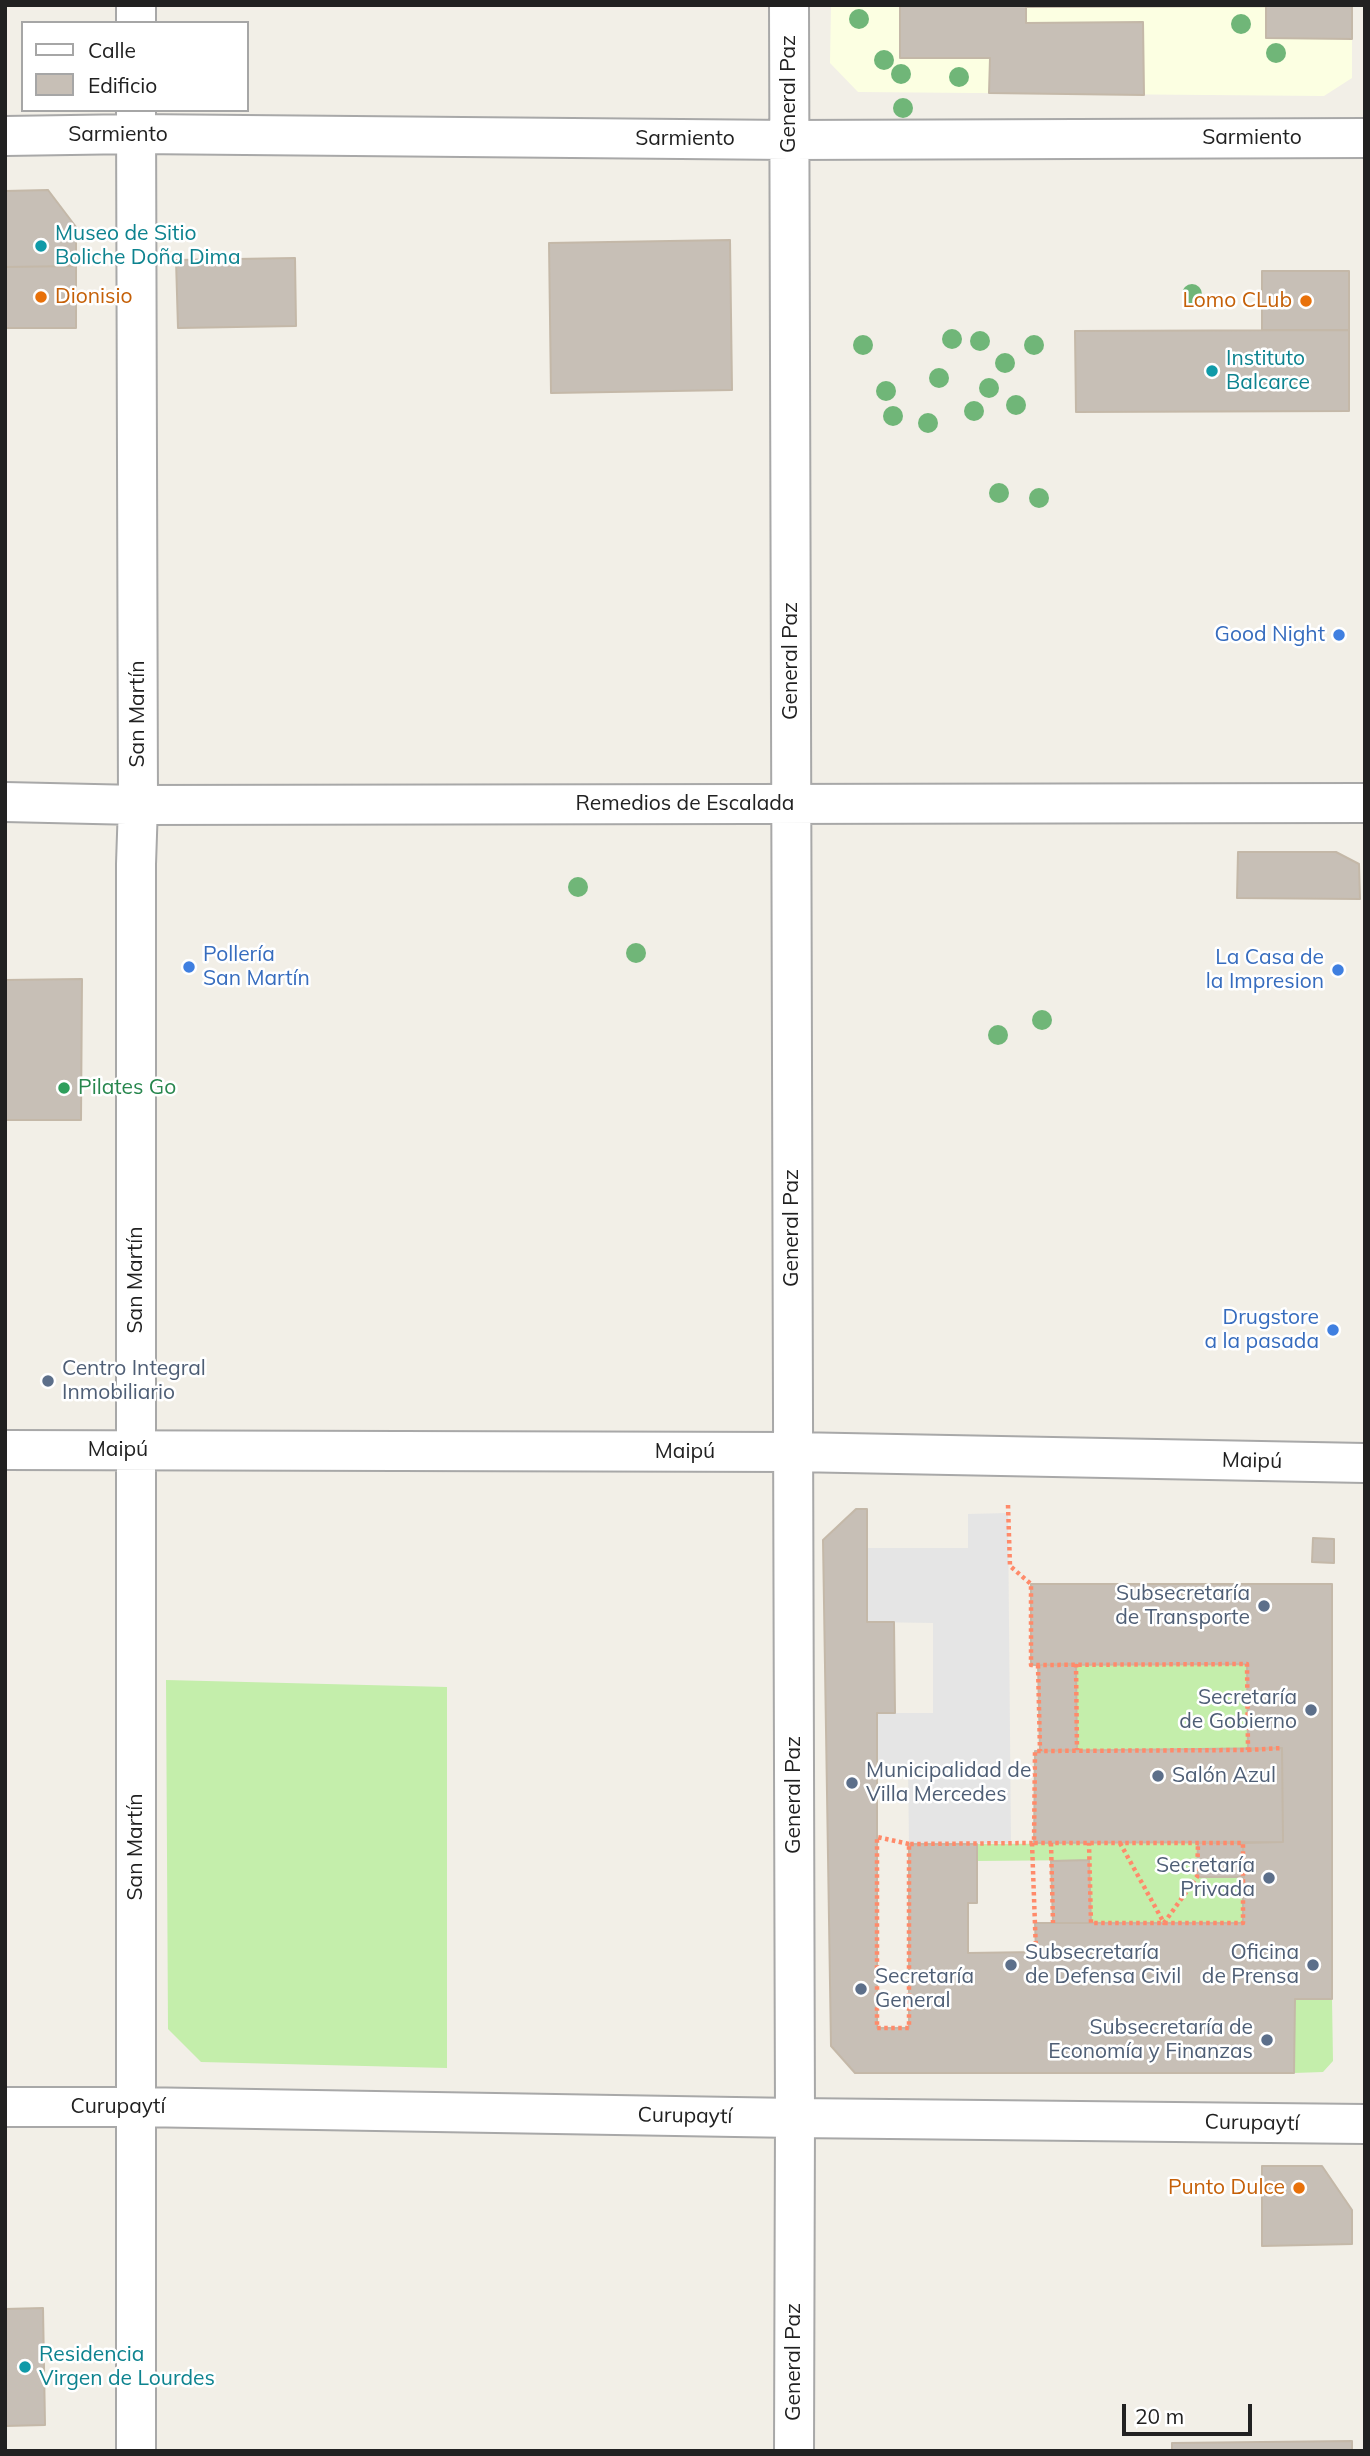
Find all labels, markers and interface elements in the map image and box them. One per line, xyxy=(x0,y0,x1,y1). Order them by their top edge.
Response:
legend xyxy=(21,21,248,112)
street label: General Paz xyxy=(776,35,802,153)
text: Calle xyxy=(88,37,136,63)
text: Edificio xyxy=(88,72,157,98)
street label: Sarmiento xyxy=(68,122,168,148)
street label: Sarmiento xyxy=(1202,125,1302,151)
street label: Sarmiento xyxy=(635,126,735,152)
place label: Museo de Sitio Boliche Doña Dima xyxy=(55,221,241,271)
marker: Museo de Sitio Boliche Doña Dima xyxy=(33,238,49,254)
place label: Dionisio xyxy=(55,284,132,310)
place label: Lomo CLub xyxy=(1182,288,1292,314)
marker: Dionisio xyxy=(33,289,49,305)
marker: Lomo CLub xyxy=(1298,293,1314,309)
place label: Instituto Balcarce xyxy=(1226,346,1310,396)
marker: Instituto Balcarce xyxy=(1204,363,1220,379)
street label: General Paz xyxy=(778,602,804,720)
place label: Good Night xyxy=(1215,622,1325,648)
marker: Good Night xyxy=(1331,627,1347,643)
street label: San Martín xyxy=(125,661,151,767)
street label: Remedios de Escalada xyxy=(576,791,794,817)
place label: Pollería San Martín xyxy=(203,942,310,992)
place label: La Casa de la Impresion xyxy=(1206,945,1324,995)
marker: Pollería San Martín xyxy=(181,959,197,975)
marker: La Casa de la Impresion xyxy=(1330,962,1346,978)
place label: Pilates Go xyxy=(78,1075,176,1101)
marker: Pilates Go xyxy=(56,1080,72,1096)
street label: General Paz xyxy=(779,1169,805,1287)
street label: San Martín xyxy=(123,1227,149,1333)
place label: Drugstore a la pasada xyxy=(1204,1305,1319,1355)
marker: Drugstore a la pasada xyxy=(1325,1322,1341,1338)
place label: Centro Integral Inmobiliario xyxy=(62,1356,206,1406)
marker: Centro Integral Inmobiliario xyxy=(40,1373,56,1389)
street label: Maipú xyxy=(88,1437,148,1463)
street label: Maipú xyxy=(655,1439,715,1465)
street label: Maipú xyxy=(1222,1448,1282,1474)
place label: Subsecretaría de Transporte xyxy=(1115,1581,1250,1631)
marker: Subsecretaría de Transporte xyxy=(1256,1598,1272,1614)
place label: Secretaría de Gobierno xyxy=(1179,1685,1297,1735)
marker: Secretaría de Gobierno xyxy=(1303,1702,1319,1718)
street label: General Paz xyxy=(781,1736,807,1854)
place label: Municipalidad de Villa Mercedes xyxy=(866,1758,1031,1808)
place label: Salón Azul xyxy=(1172,1763,1276,1789)
marker: Salón Azul xyxy=(1150,1768,1166,1784)
marker: Municipalidad de Villa Mercedes xyxy=(844,1775,860,1791)
street label: San Martín xyxy=(123,1794,149,1900)
place label: Secretaría Privada xyxy=(1156,1853,1255,1903)
marker: Secretaría Privada xyxy=(1261,1870,1277,1886)
place label: Subsecretaría de Defensa Civil xyxy=(1025,1940,1181,1990)
place label: Oficina de Prensa xyxy=(1202,1940,1299,1990)
marker: Subsecretaría de Defensa Civil xyxy=(1003,1957,1019,1973)
marker: Oficina de Prensa xyxy=(1305,1957,1321,1973)
place label: Secretaría General xyxy=(875,1964,974,2014)
marker: Secretaría General xyxy=(853,1981,869,1997)
place label: Subsecretaría de Economía y Finanzas xyxy=(1048,2015,1253,2065)
marker: Subsecretaría de Economía y Finanzas xyxy=(1259,2032,1275,2048)
street label: Curupaytí xyxy=(71,2094,165,2120)
street label: Curupaytí xyxy=(637,2103,733,2129)
street label: Curupaytí xyxy=(1204,2110,1300,2136)
place label: Punto Dulce xyxy=(1168,2175,1285,2201)
marker: Punto Dulce xyxy=(1291,2180,1307,2196)
street label: General Paz xyxy=(781,2303,807,2421)
place label: Residencia Virgen de Lourdes xyxy=(39,2342,215,2392)
marker: Residencia Virgen de Lourdes xyxy=(17,2359,33,2375)
scale bar xyxy=(1125,2390,1254,2434)
text: 20 m xyxy=(1135,2403,1184,2429)

